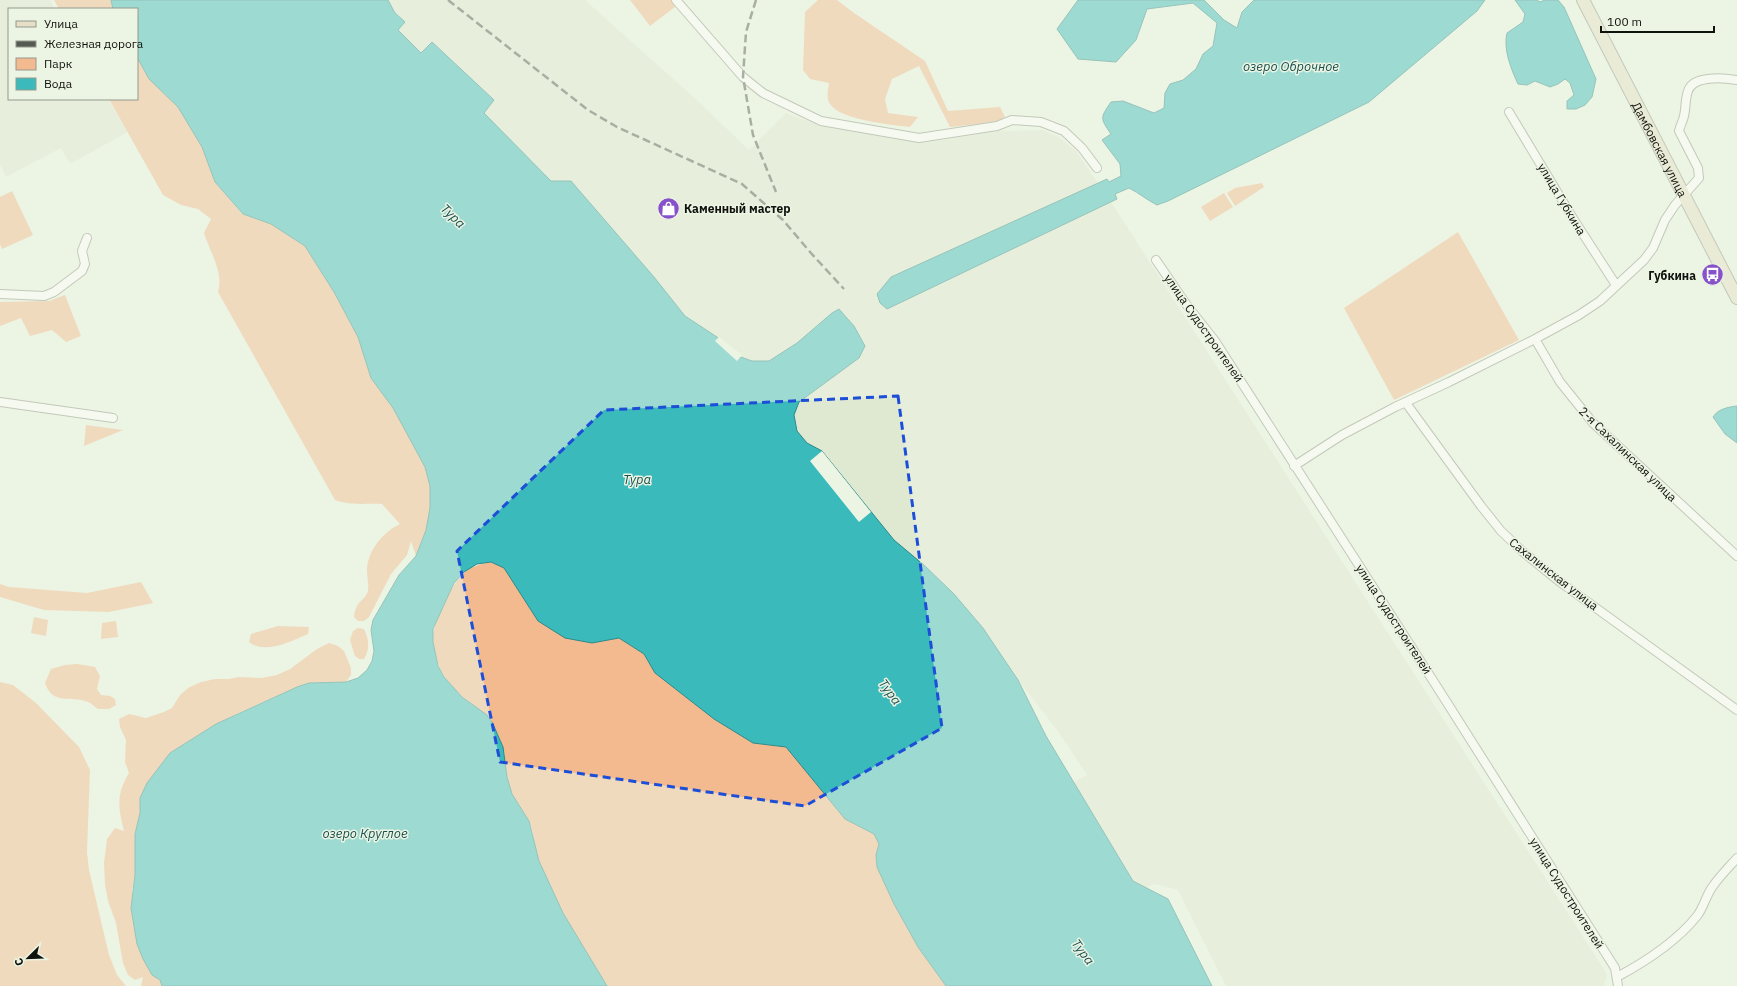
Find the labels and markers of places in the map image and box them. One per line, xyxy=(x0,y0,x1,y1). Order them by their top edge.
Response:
shop icon: Каменный мастер xyxy=(656,195,682,221)
place label: Каменный мастер xyxy=(684,201,791,216)
bus stop icon: Губкина xyxy=(1699,262,1725,288)
place label: Губкина xyxy=(1648,268,1696,283)

